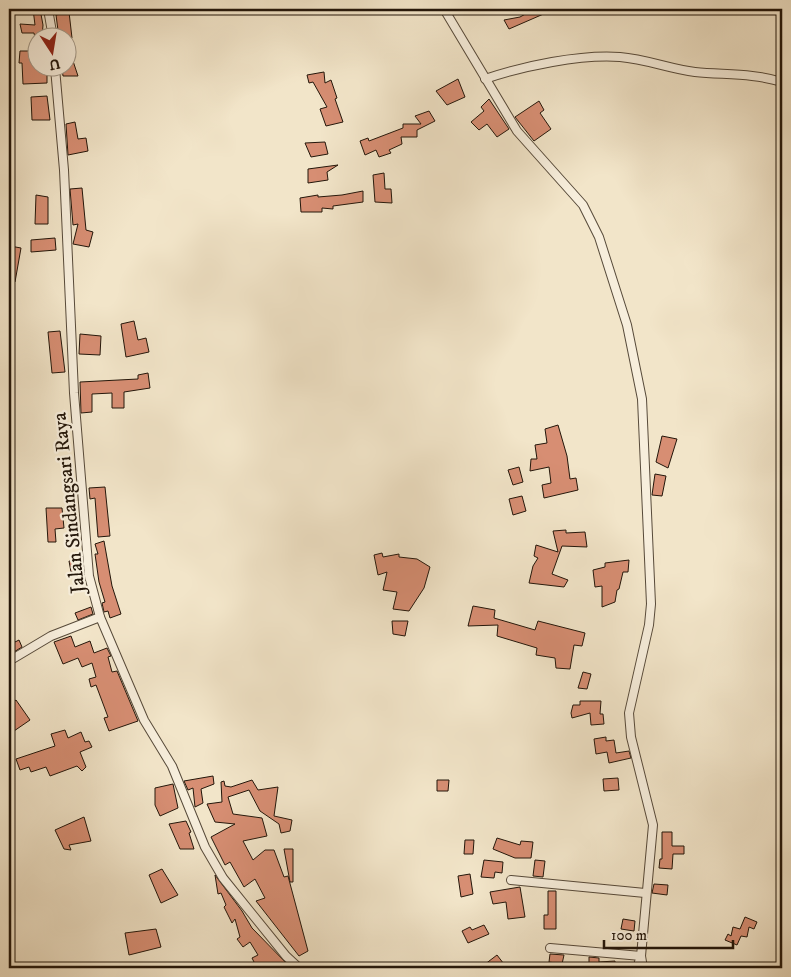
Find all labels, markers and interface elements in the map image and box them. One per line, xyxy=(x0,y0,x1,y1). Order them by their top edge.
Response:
north arrow xyxy=(28,28,78,78)
text: U xyxy=(47,54,62,74)
street label: Jalan Sindangsari Raya xyxy=(48,411,92,597)
scale bar xyxy=(604,917,732,949)
text: 100 m xyxy=(611,926,647,945)

